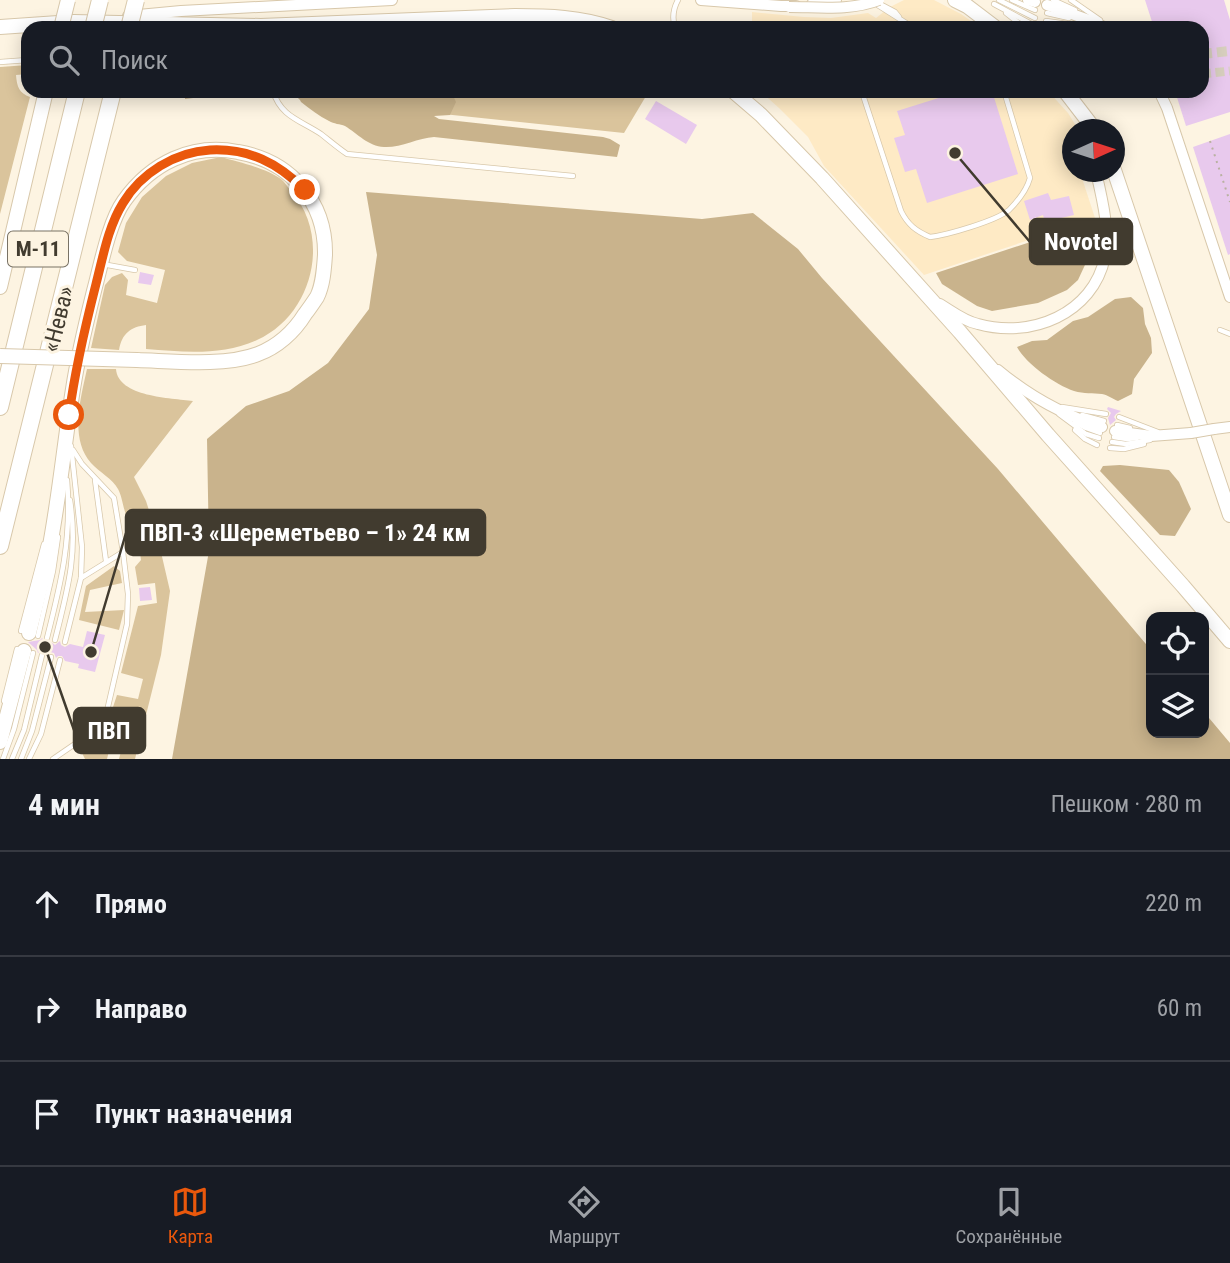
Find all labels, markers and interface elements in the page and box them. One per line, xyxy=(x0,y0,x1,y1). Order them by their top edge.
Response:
search box xyxy=(21,21,1209,98)
icon: search xyxy=(45,41,83,79)
text: Поиск xyxy=(101,45,168,75)
north arrow xyxy=(1062,119,1125,182)
route end xyxy=(289,174,320,205)
callout: Novotel xyxy=(1030,219,1132,264)
text: Novotel xyxy=(1044,228,1118,256)
road number: М-11 xyxy=(8,232,68,266)
street label: «Нева» xyxy=(37,283,80,355)
route start xyxy=(53,399,84,430)
callout: ПВП-3 «Шереметьево – 1» 24 км xyxy=(126,510,485,555)
text: ПВП-3 «Шереметьево – 1» 24 км xyxy=(140,519,470,547)
map controls xyxy=(1146,612,1209,738)
button: locate xyxy=(1146,612,1209,675)
button: layers xyxy=(1146,675,1209,738)
callout: ПВП xyxy=(74,708,145,753)
text: ПВП xyxy=(88,717,130,745)
text: 4 мин xyxy=(28,787,100,822)
text: Пешком · 280 m xyxy=(1051,791,1202,818)
icon: ahead xyxy=(28,885,66,923)
text: Прямо xyxy=(95,889,167,919)
text: 220 m xyxy=(1145,890,1202,917)
icon: right xyxy=(28,990,66,1028)
text: Направо xyxy=(95,994,187,1024)
text: 60 m xyxy=(1157,995,1202,1022)
icon: arrive xyxy=(28,1095,66,1133)
text: Пункт назначения xyxy=(95,1099,293,1129)
tab: Карта xyxy=(168,1183,213,1248)
tab: Маршрут xyxy=(549,1183,620,1248)
tab: Сохранённые xyxy=(956,1183,1062,1248)

